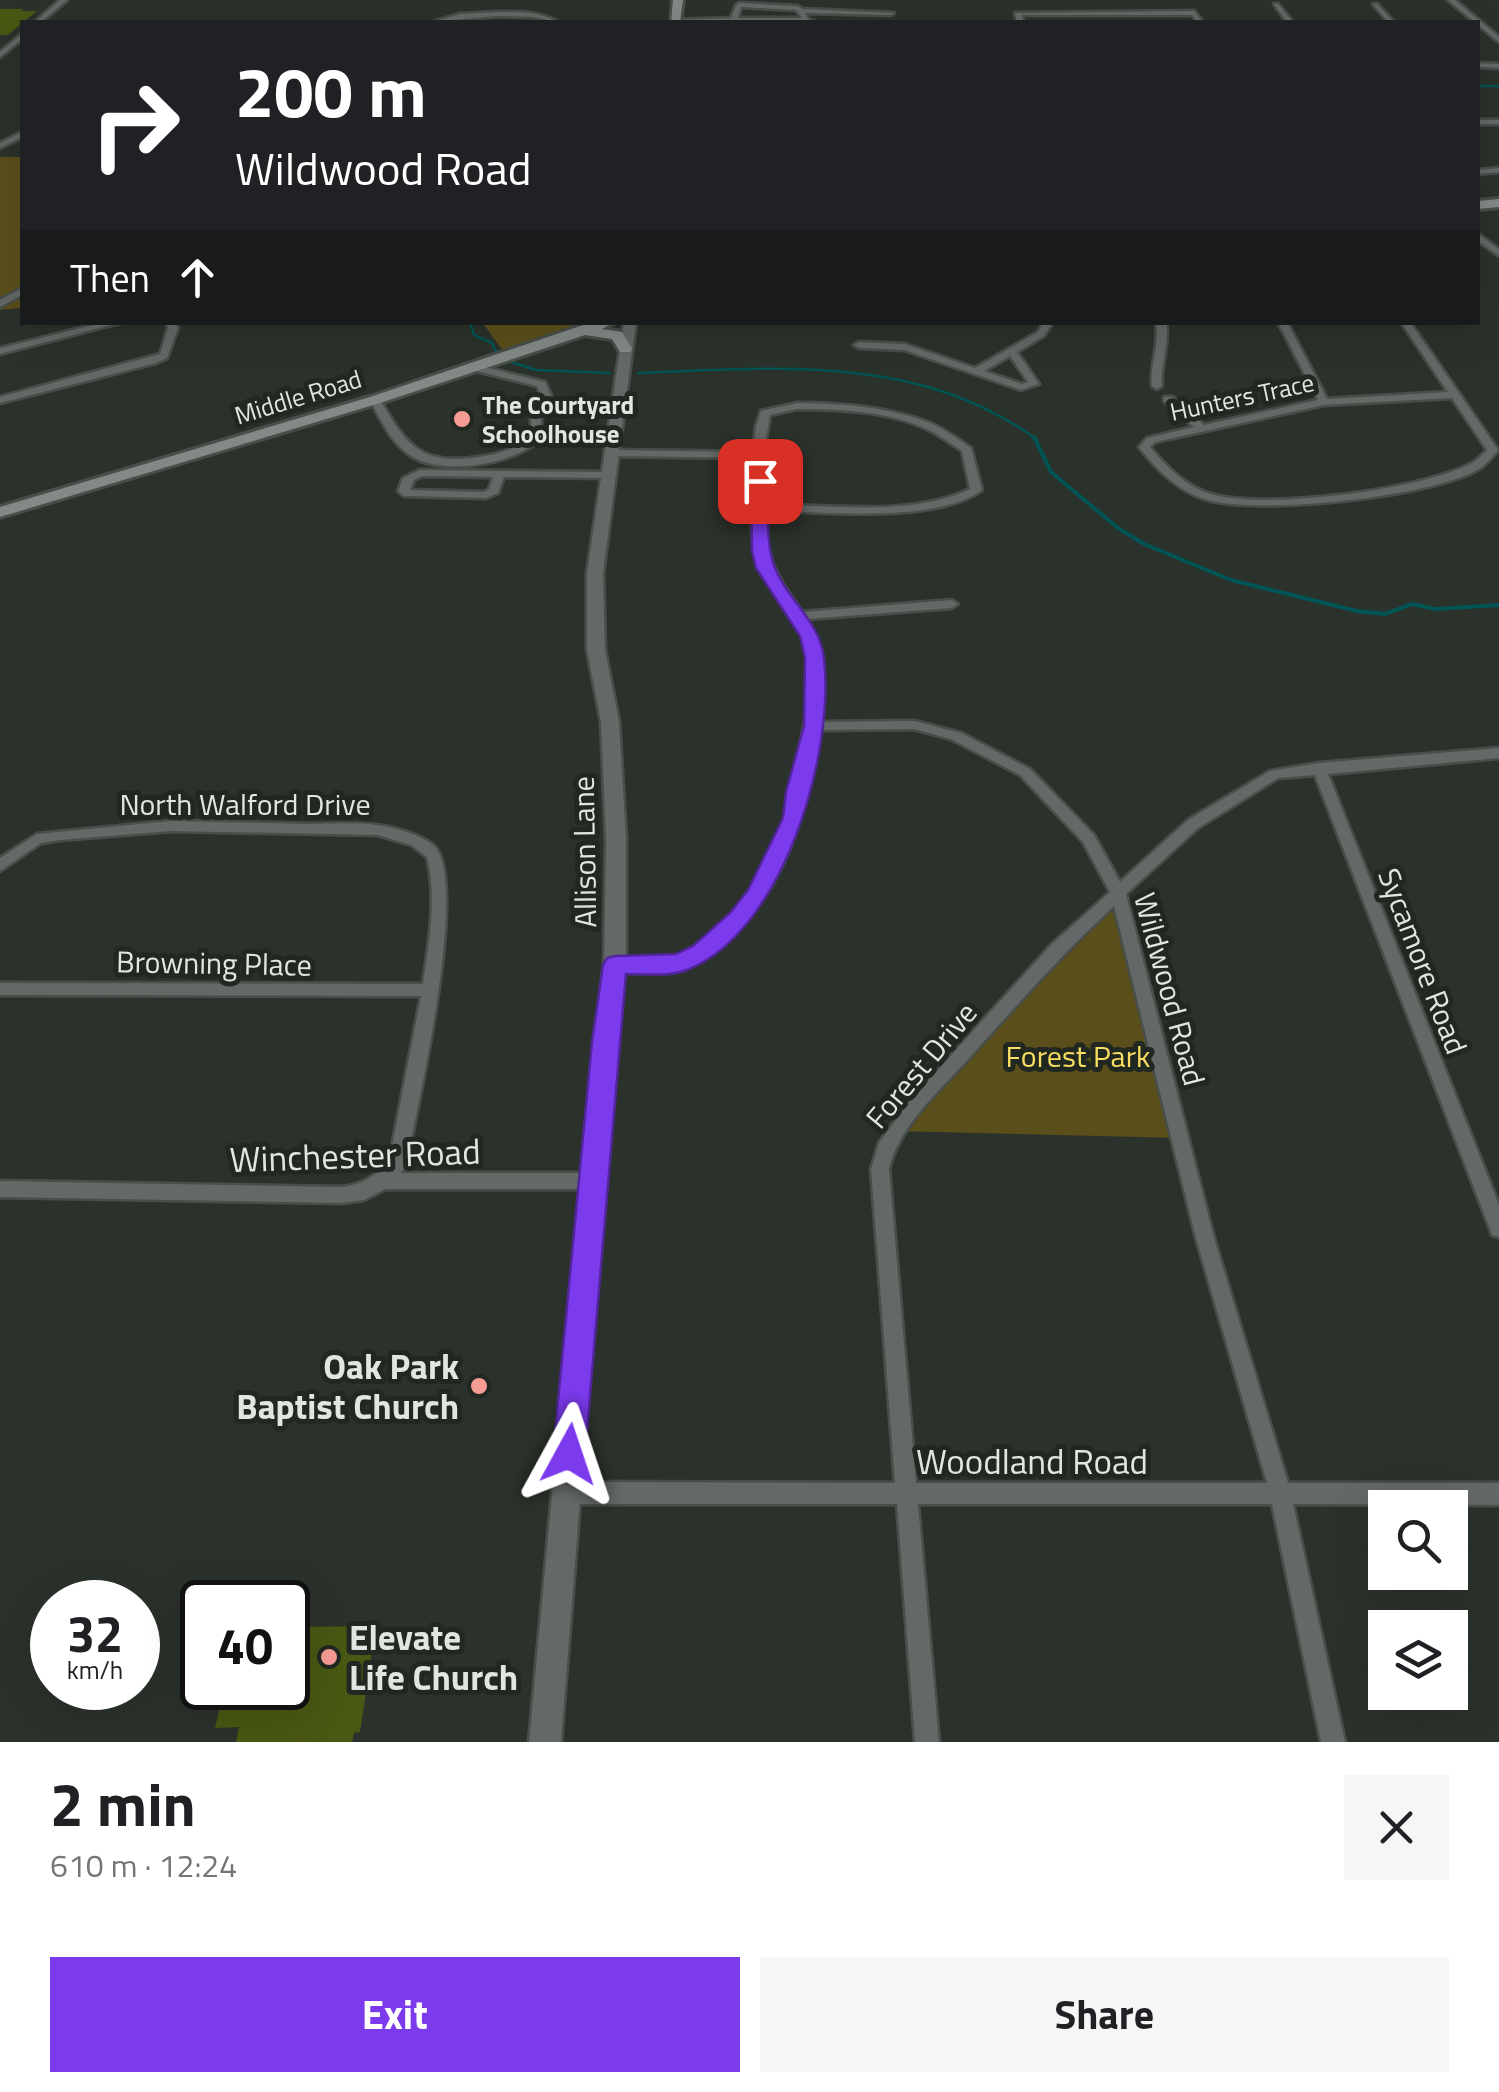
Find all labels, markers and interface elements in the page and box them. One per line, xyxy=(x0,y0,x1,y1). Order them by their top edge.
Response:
text: 200 m xyxy=(235,38,427,144)
icon: right xyxy=(70,60,200,190)
text: Wildwood Road xyxy=(235,134,532,202)
text: Then xyxy=(70,249,150,307)
icon: ahead xyxy=(170,250,225,305)
street label: Middle Road xyxy=(230,360,366,434)
street label: Hunters Trace xyxy=(1167,363,1317,431)
place label: The Courtyard Schoolhouse xyxy=(482,386,634,453)
marker: The Courtyard Schoolhouse xyxy=(451,408,473,430)
pin xyxy=(718,439,803,524)
icon: arrive xyxy=(733,454,788,509)
street label: Allison Lane xyxy=(560,776,608,928)
street label: North Walford Drive xyxy=(119,781,371,827)
street label: Sycamore Road xyxy=(1366,861,1480,1061)
street label: Wildwood Road xyxy=(1122,888,1218,1090)
street label: Browning Place xyxy=(116,938,312,988)
street label: Forest Drive xyxy=(854,992,988,1138)
park label: Forest Park xyxy=(1006,1033,1150,1079)
street label: Winchester Road xyxy=(229,1124,481,1186)
place label: Oak Park Baptist Church xyxy=(236,1339,459,1433)
marker: Oak Park Baptist Church xyxy=(468,1375,490,1397)
position arrow xyxy=(517,1402,621,1506)
street label: Woodland Road xyxy=(916,1434,1148,1488)
map controls xyxy=(1368,1490,1468,1710)
button: search xyxy=(1368,1490,1468,1590)
speed limit sign: 40 xyxy=(180,1580,310,1710)
text: 32 xyxy=(67,1595,123,1671)
place label: Elevate Life Church xyxy=(349,1610,518,1704)
button: layers xyxy=(1368,1610,1468,1710)
marker: Elevate Life Church xyxy=(318,1646,340,1668)
text: km/h xyxy=(67,1651,123,1689)
text: 2 min xyxy=(50,1758,196,1849)
button: close xyxy=(1344,1775,1449,1880)
text: 610 m · 12:24 xyxy=(50,1841,237,1889)
button: Exit xyxy=(50,1957,740,2072)
button: Share xyxy=(760,1957,1449,2072)

